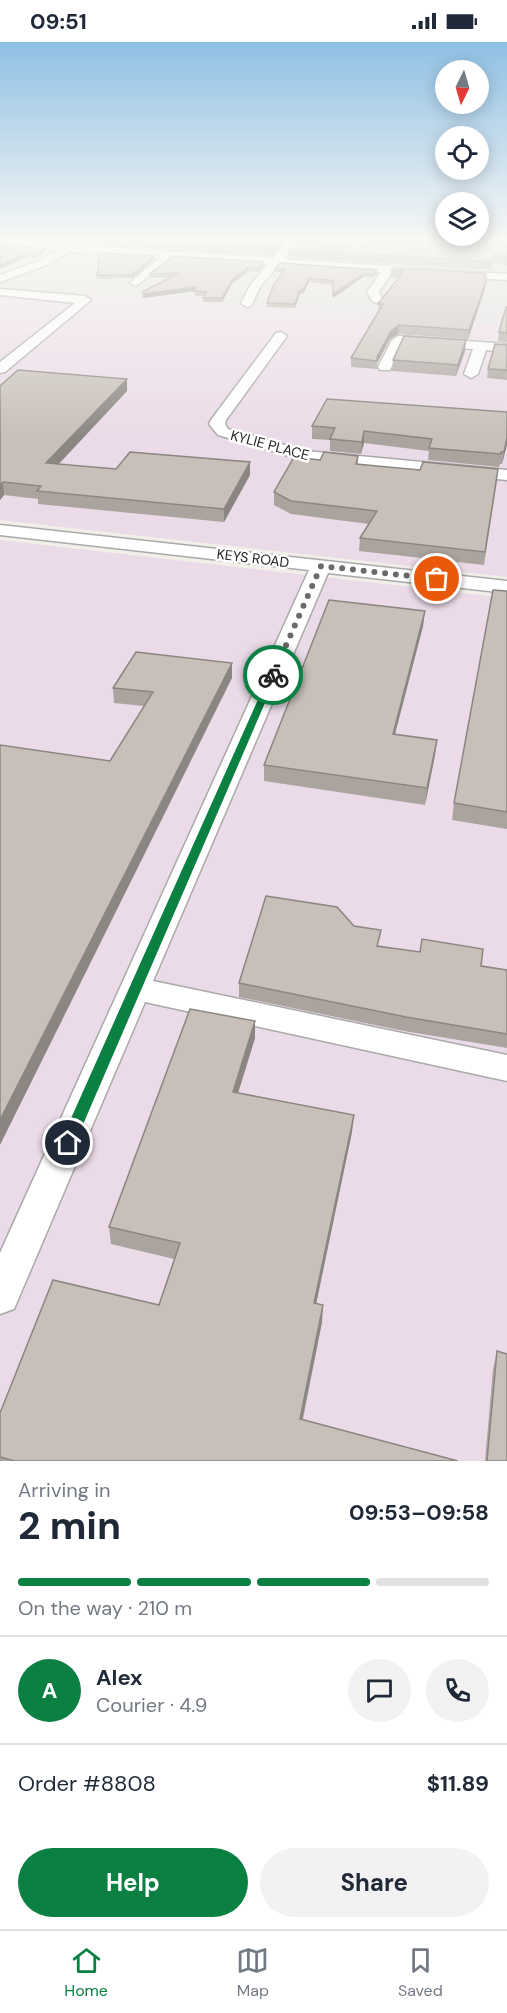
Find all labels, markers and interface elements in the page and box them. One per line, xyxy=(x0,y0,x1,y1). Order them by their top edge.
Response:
text: 09:51 xyxy=(30,7,87,36)
north arrow xyxy=(435,60,489,114)
map controls xyxy=(435,60,489,246)
button: locate xyxy=(435,126,489,180)
button: layers xyxy=(435,192,489,246)
street label: KYLIE PLACE xyxy=(229,426,311,464)
street label: KEYS ROAD xyxy=(216,545,290,571)
pin xyxy=(411,553,462,604)
icon: bag xyxy=(420,562,453,595)
courier xyxy=(243,645,303,705)
icon: bike xyxy=(257,659,290,692)
pin xyxy=(42,1117,93,1168)
icon: home xyxy=(51,1126,84,1159)
text: Arriving in xyxy=(18,1477,110,1503)
text: 09:53–09:58 xyxy=(349,1498,489,1527)
text: 2 min xyxy=(18,1500,121,1551)
text: On the way · 210 m xyxy=(18,1595,192,1621)
button: chat xyxy=(348,1659,411,1722)
button: phone xyxy=(426,1659,489,1722)
text: Alex xyxy=(96,1663,143,1692)
text: A xyxy=(42,1676,57,1705)
text: Courier · 4.9 xyxy=(96,1692,207,1718)
text: Order #8808 xyxy=(18,1769,156,1798)
text: $11.89 xyxy=(427,1769,489,1798)
button: Help xyxy=(18,1848,248,1917)
button: Share xyxy=(260,1848,489,1917)
tab: Home xyxy=(64,1944,108,2001)
tab: Map xyxy=(236,1944,269,2001)
tab: Saved xyxy=(398,1944,443,2001)

